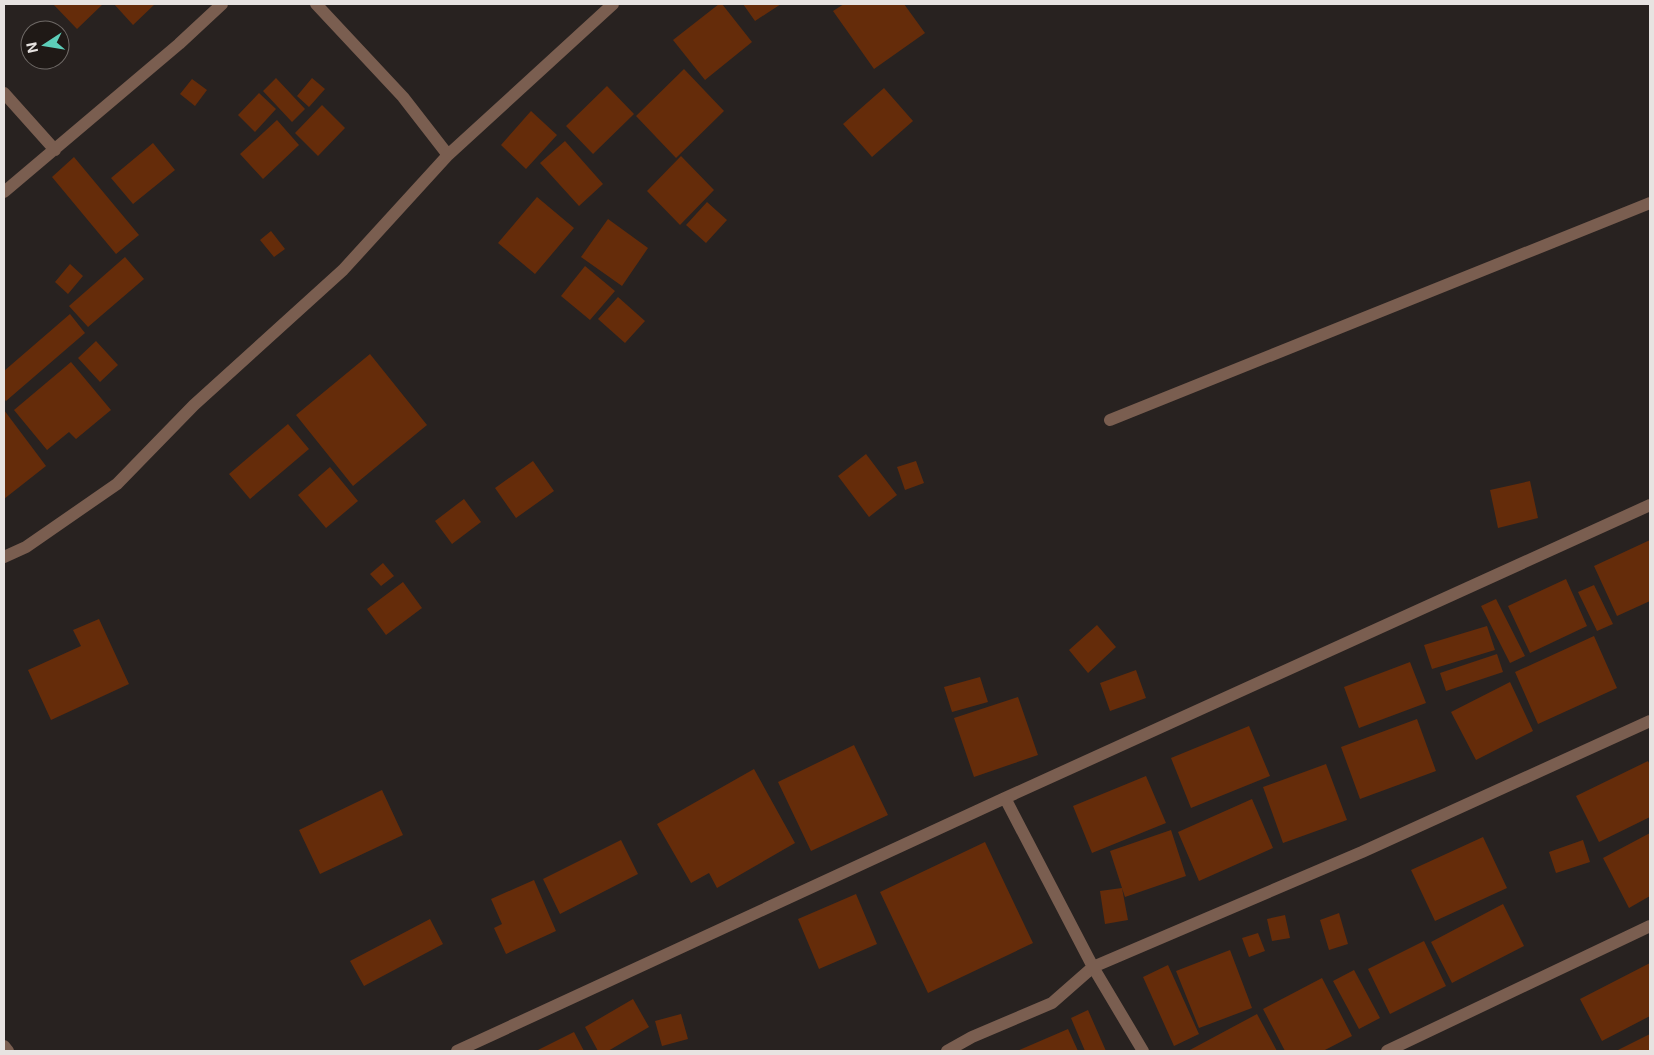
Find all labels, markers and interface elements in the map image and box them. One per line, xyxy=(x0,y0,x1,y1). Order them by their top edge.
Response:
north arrow xyxy=(20,20,70,70)
text: N xyxy=(22,41,41,55)

